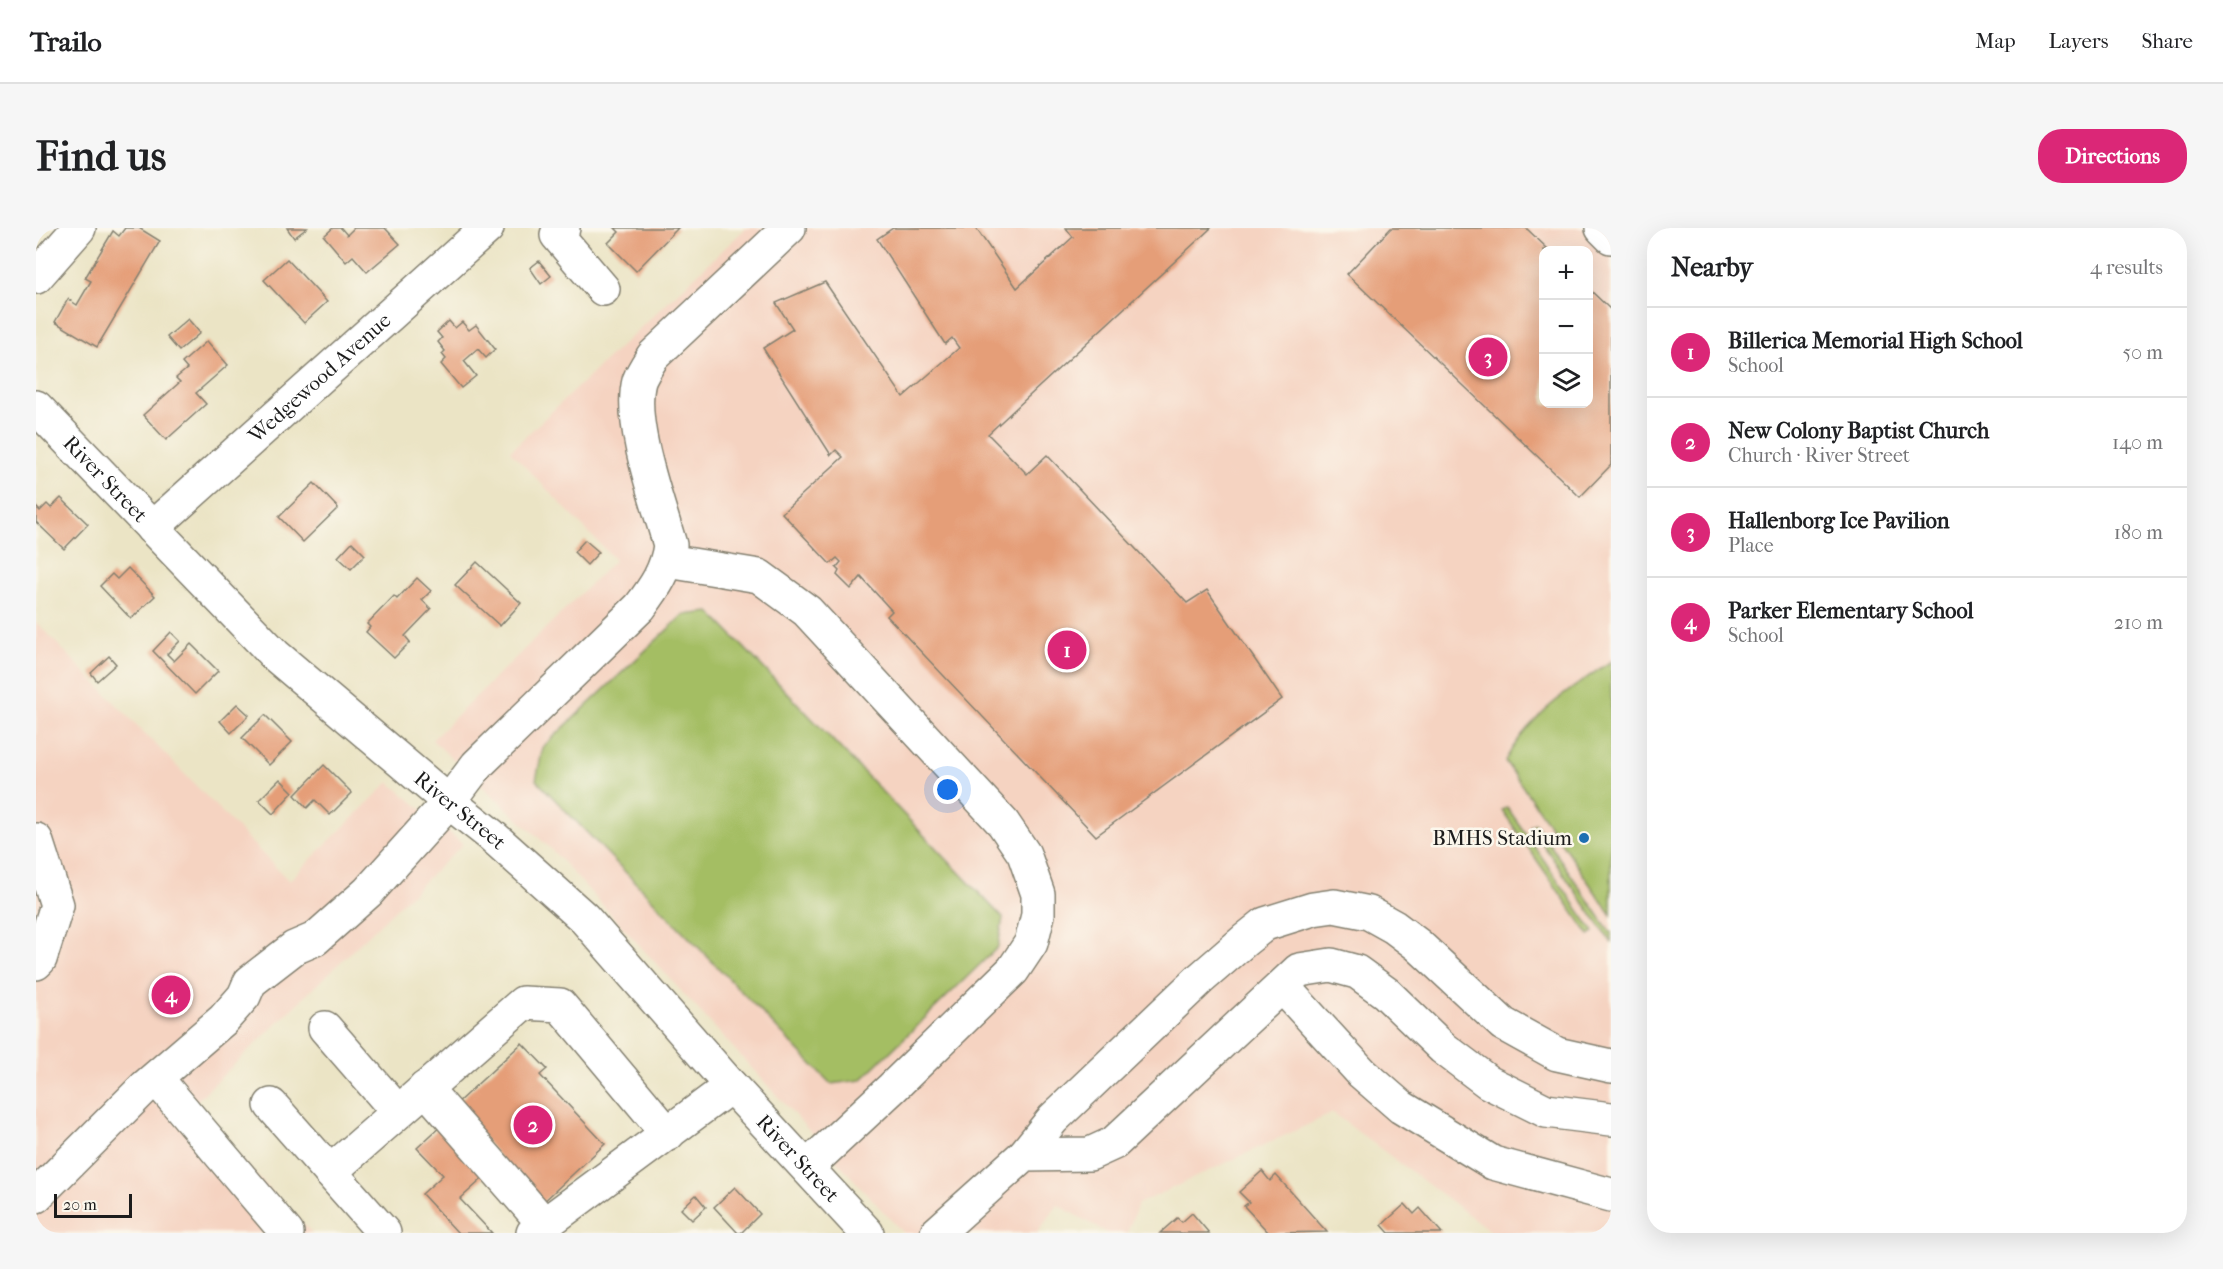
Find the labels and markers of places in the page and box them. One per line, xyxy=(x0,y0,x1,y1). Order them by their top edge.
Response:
pin: 3 xyxy=(1468,334,1508,380)
pin: 1 xyxy=(1048,628,1086,672)
place label: BMHS Stadium xyxy=(1432,826,1573,850)
marker: BMHS Stadium xyxy=(1577,831,1591,845)
pin: 4 xyxy=(152,972,190,1017)
pin: 2 xyxy=(514,1102,552,1148)

